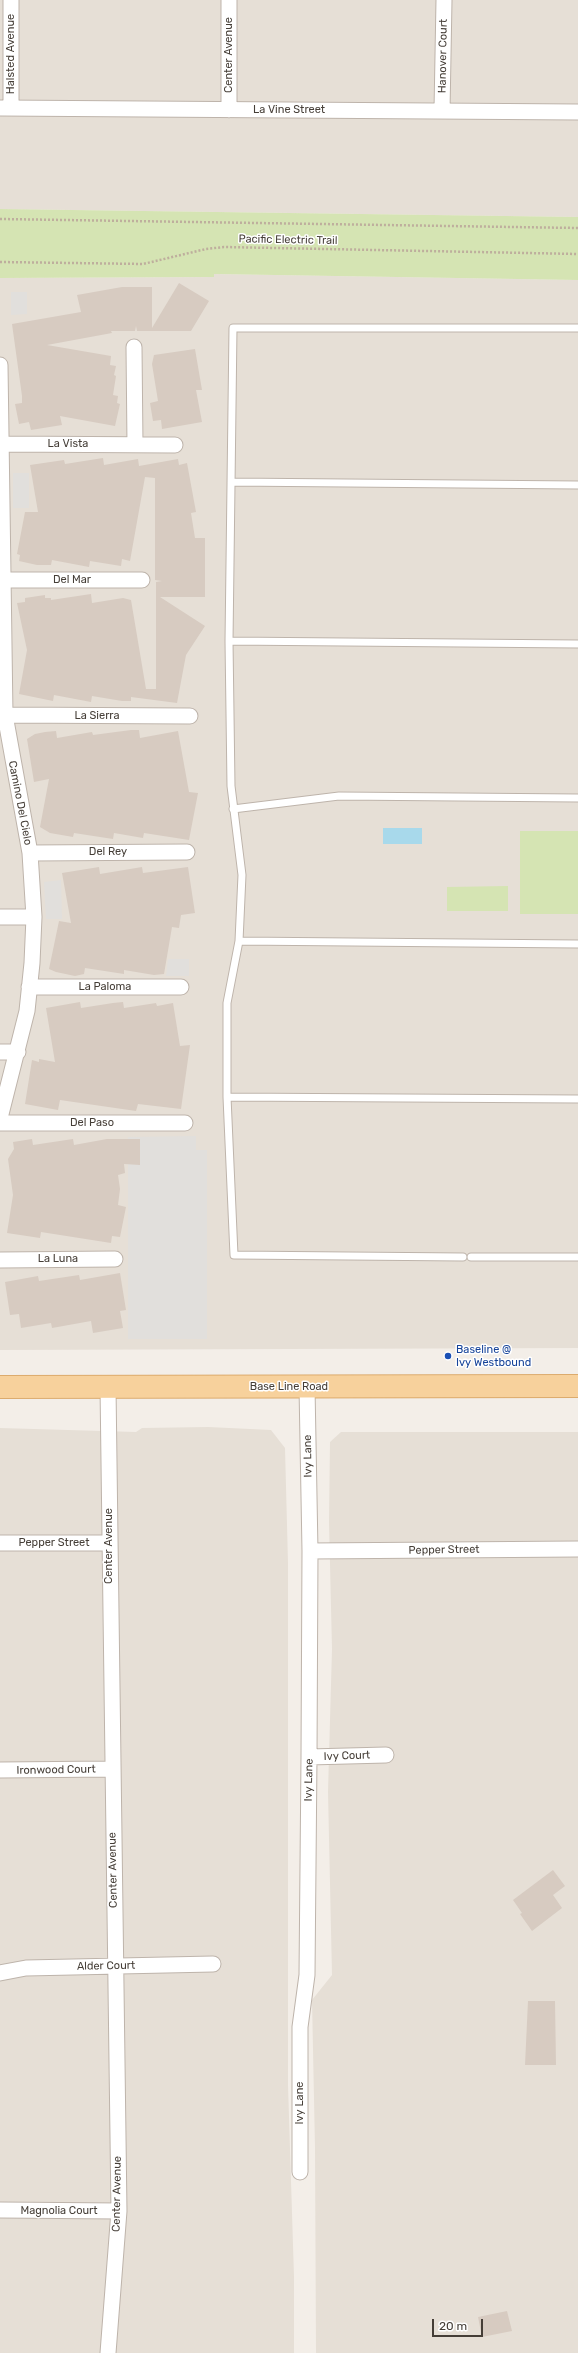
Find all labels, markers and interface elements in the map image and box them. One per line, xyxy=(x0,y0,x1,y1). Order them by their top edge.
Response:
street label: Halsted Avenue xyxy=(4,14,18,94)
street label: Center Avenue xyxy=(222,17,236,93)
street label: Hanover Court xyxy=(436,19,450,93)
street label: La Vine Street xyxy=(253,103,325,117)
street label: Pacific Electric Trail xyxy=(238,233,338,247)
street label: La Vista xyxy=(48,437,88,451)
street label: Del Mar xyxy=(53,573,91,587)
street label: La Sierra xyxy=(75,709,119,723)
street label: Camino Del Cielo xyxy=(5,760,35,846)
street label: Del Rey xyxy=(89,845,127,859)
street label: La Paloma xyxy=(79,980,131,994)
street label: Del Paso xyxy=(70,1116,114,1130)
street label: La Luna xyxy=(38,1252,78,1266)
place label: Baseline @ Ivy Westbound xyxy=(456,1343,531,1369)
marker: Baseline @ Ivy Westbound xyxy=(443,1351,453,1361)
street label: Base Line Road xyxy=(250,1380,328,1394)
street label: Ivy Lane xyxy=(301,1434,315,1478)
street label: Center Avenue xyxy=(102,1508,116,1584)
street label: Pepper Street xyxy=(18,1536,90,1550)
street label: Pepper Street xyxy=(408,1543,480,1557)
street label: Ivy Court xyxy=(323,1749,371,1763)
street label: Ivy Lane xyxy=(302,1758,316,1802)
street label: Ironwood Court xyxy=(16,1763,96,1777)
street label: Center Avenue xyxy=(106,1832,120,1908)
street label: Alder Court xyxy=(77,1959,135,1973)
street label: Ivy Lane xyxy=(293,2082,307,2124)
street label: Center Avenue xyxy=(110,2156,124,2232)
street label: Magnolia Court xyxy=(20,2204,98,2218)
scale bar xyxy=(434,2311,485,2337)
text: 20 m xyxy=(439,2319,467,2333)

